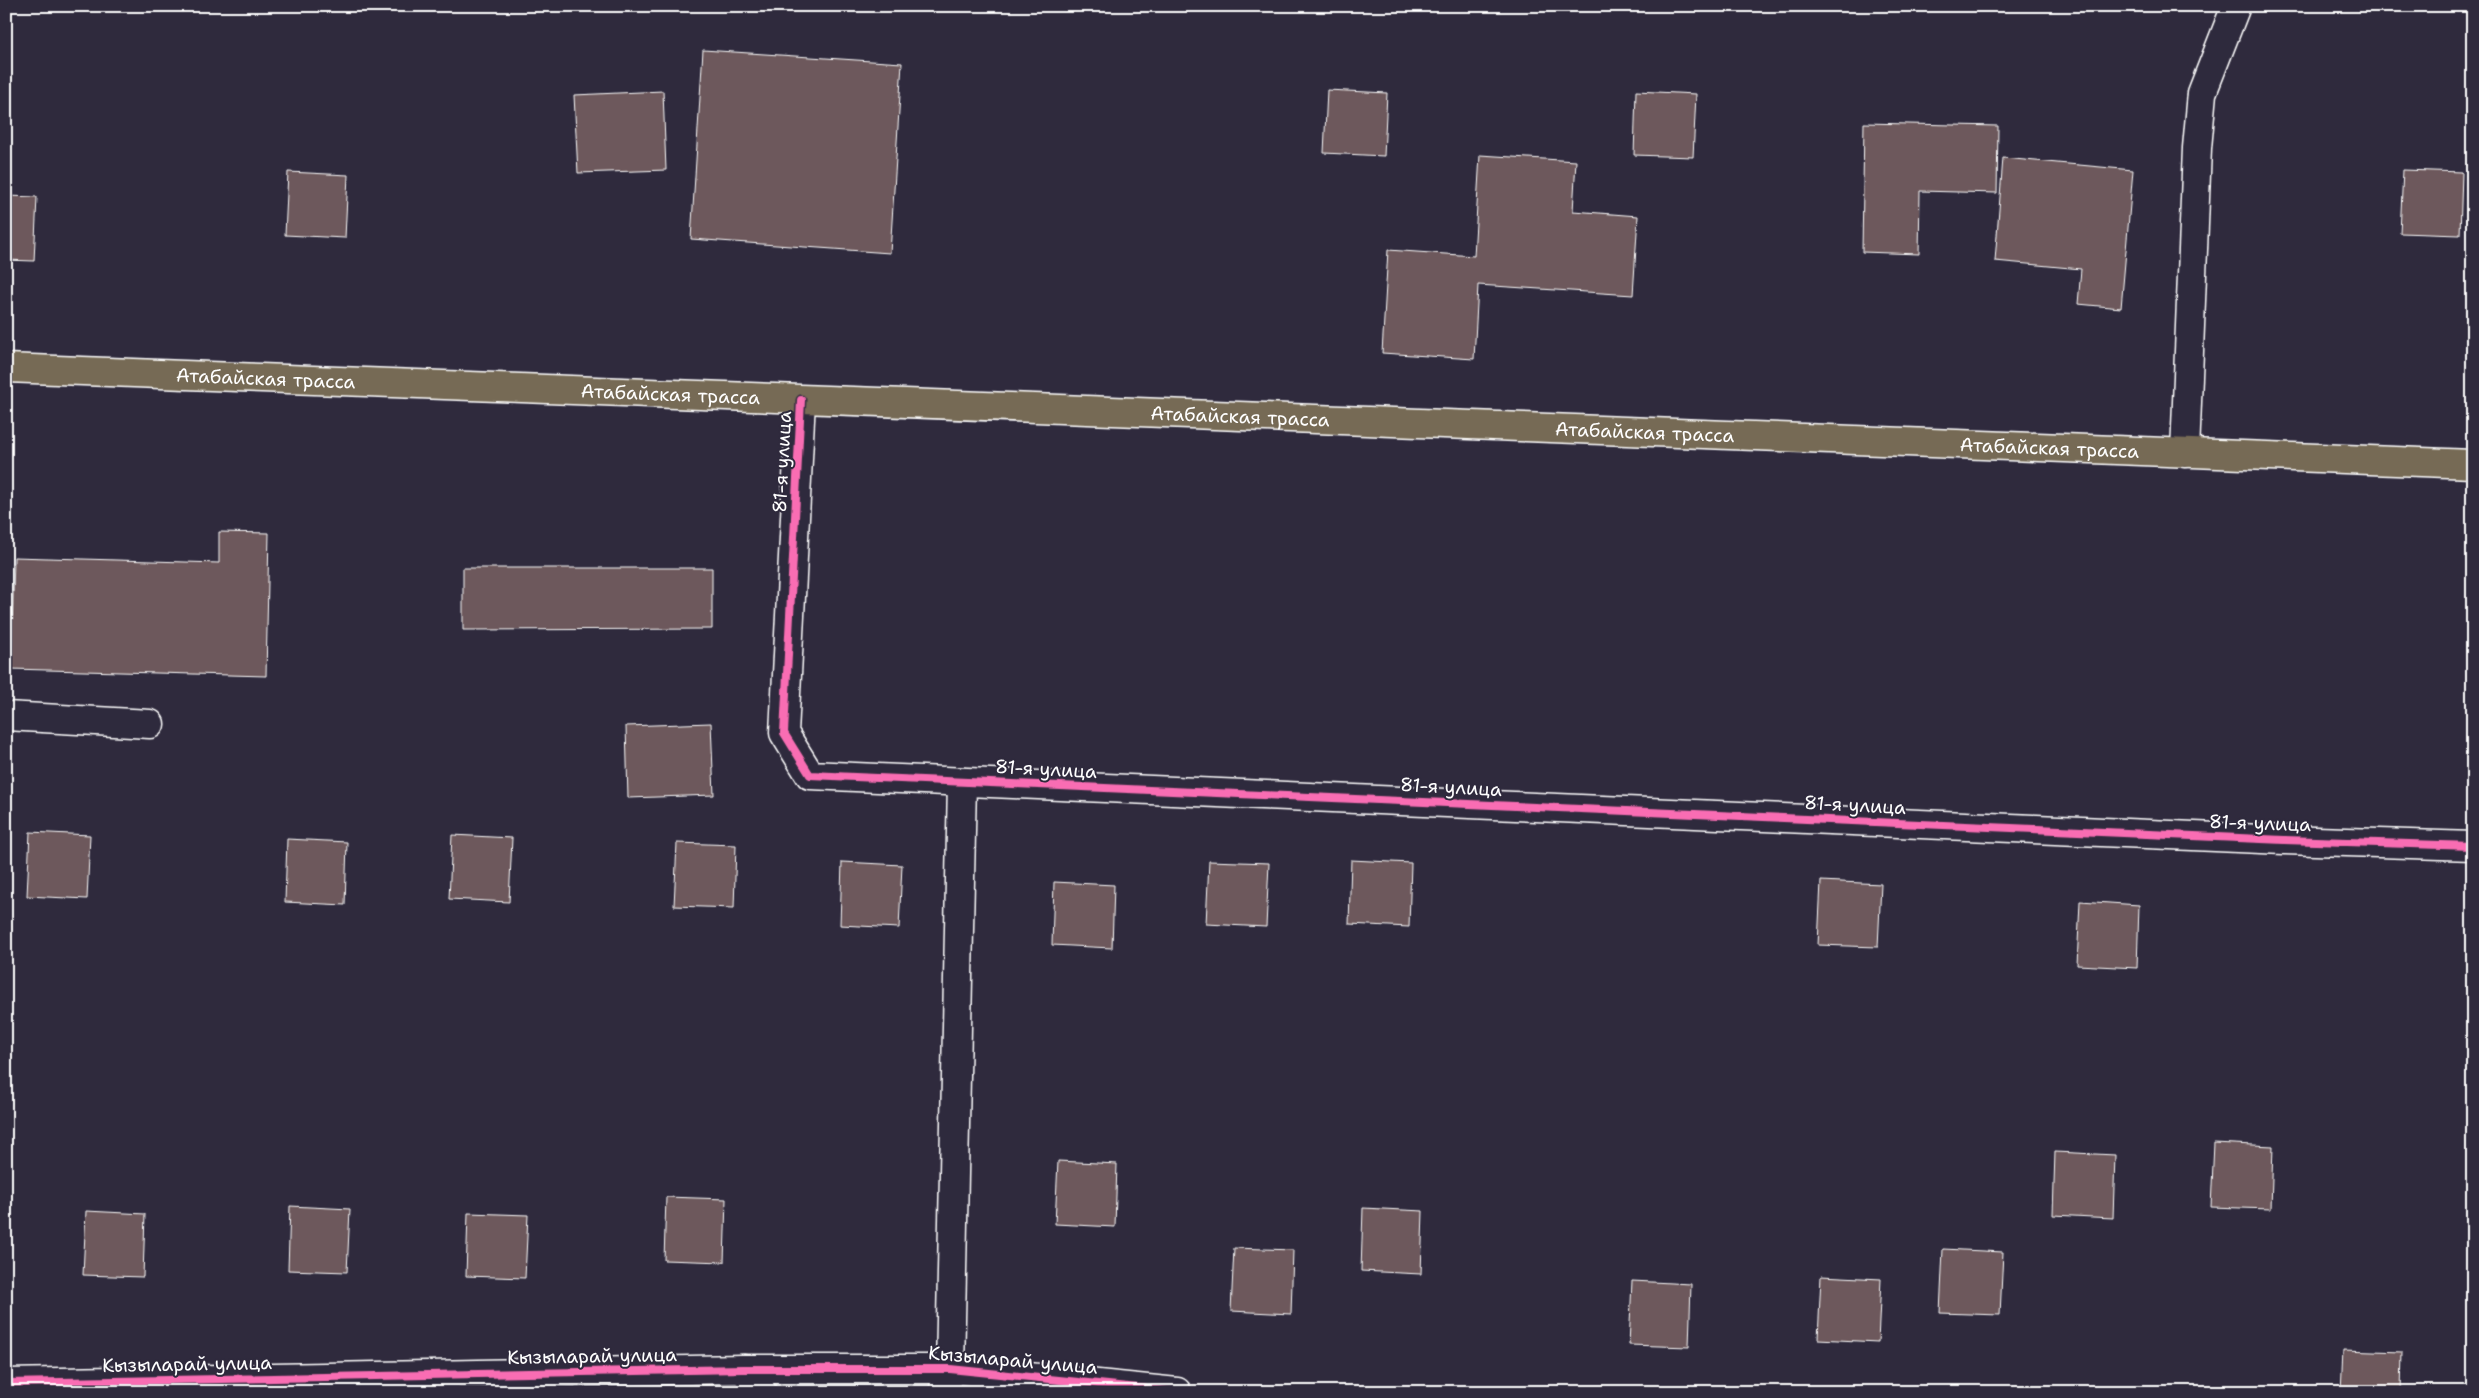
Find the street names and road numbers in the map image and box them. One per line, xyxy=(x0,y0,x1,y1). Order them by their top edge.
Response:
street label: Атабайская трасса xyxy=(176,362,356,394)
street label: Атабайская трасса xyxy=(580,378,761,410)
street label: Атабайская трасса xyxy=(1150,400,1330,432)
street label: 81-я улица xyxy=(767,410,797,514)
street label: Атабайская трасса xyxy=(1555,416,1735,448)
street label: Атабайская трасса xyxy=(1959,432,2140,464)
street label: 81-я улица xyxy=(994,754,1098,784)
street label: 81-я улица xyxy=(1399,772,1503,802)
street label: 81-я улица xyxy=(1803,790,1907,820)
street label: 81-я улица xyxy=(2209,809,2312,837)
street label: Кызыларай улица xyxy=(927,1340,1099,1380)
street label: Кызыларай улица xyxy=(507,1342,677,1370)
street label: Кызыларай улица xyxy=(102,1350,272,1378)

